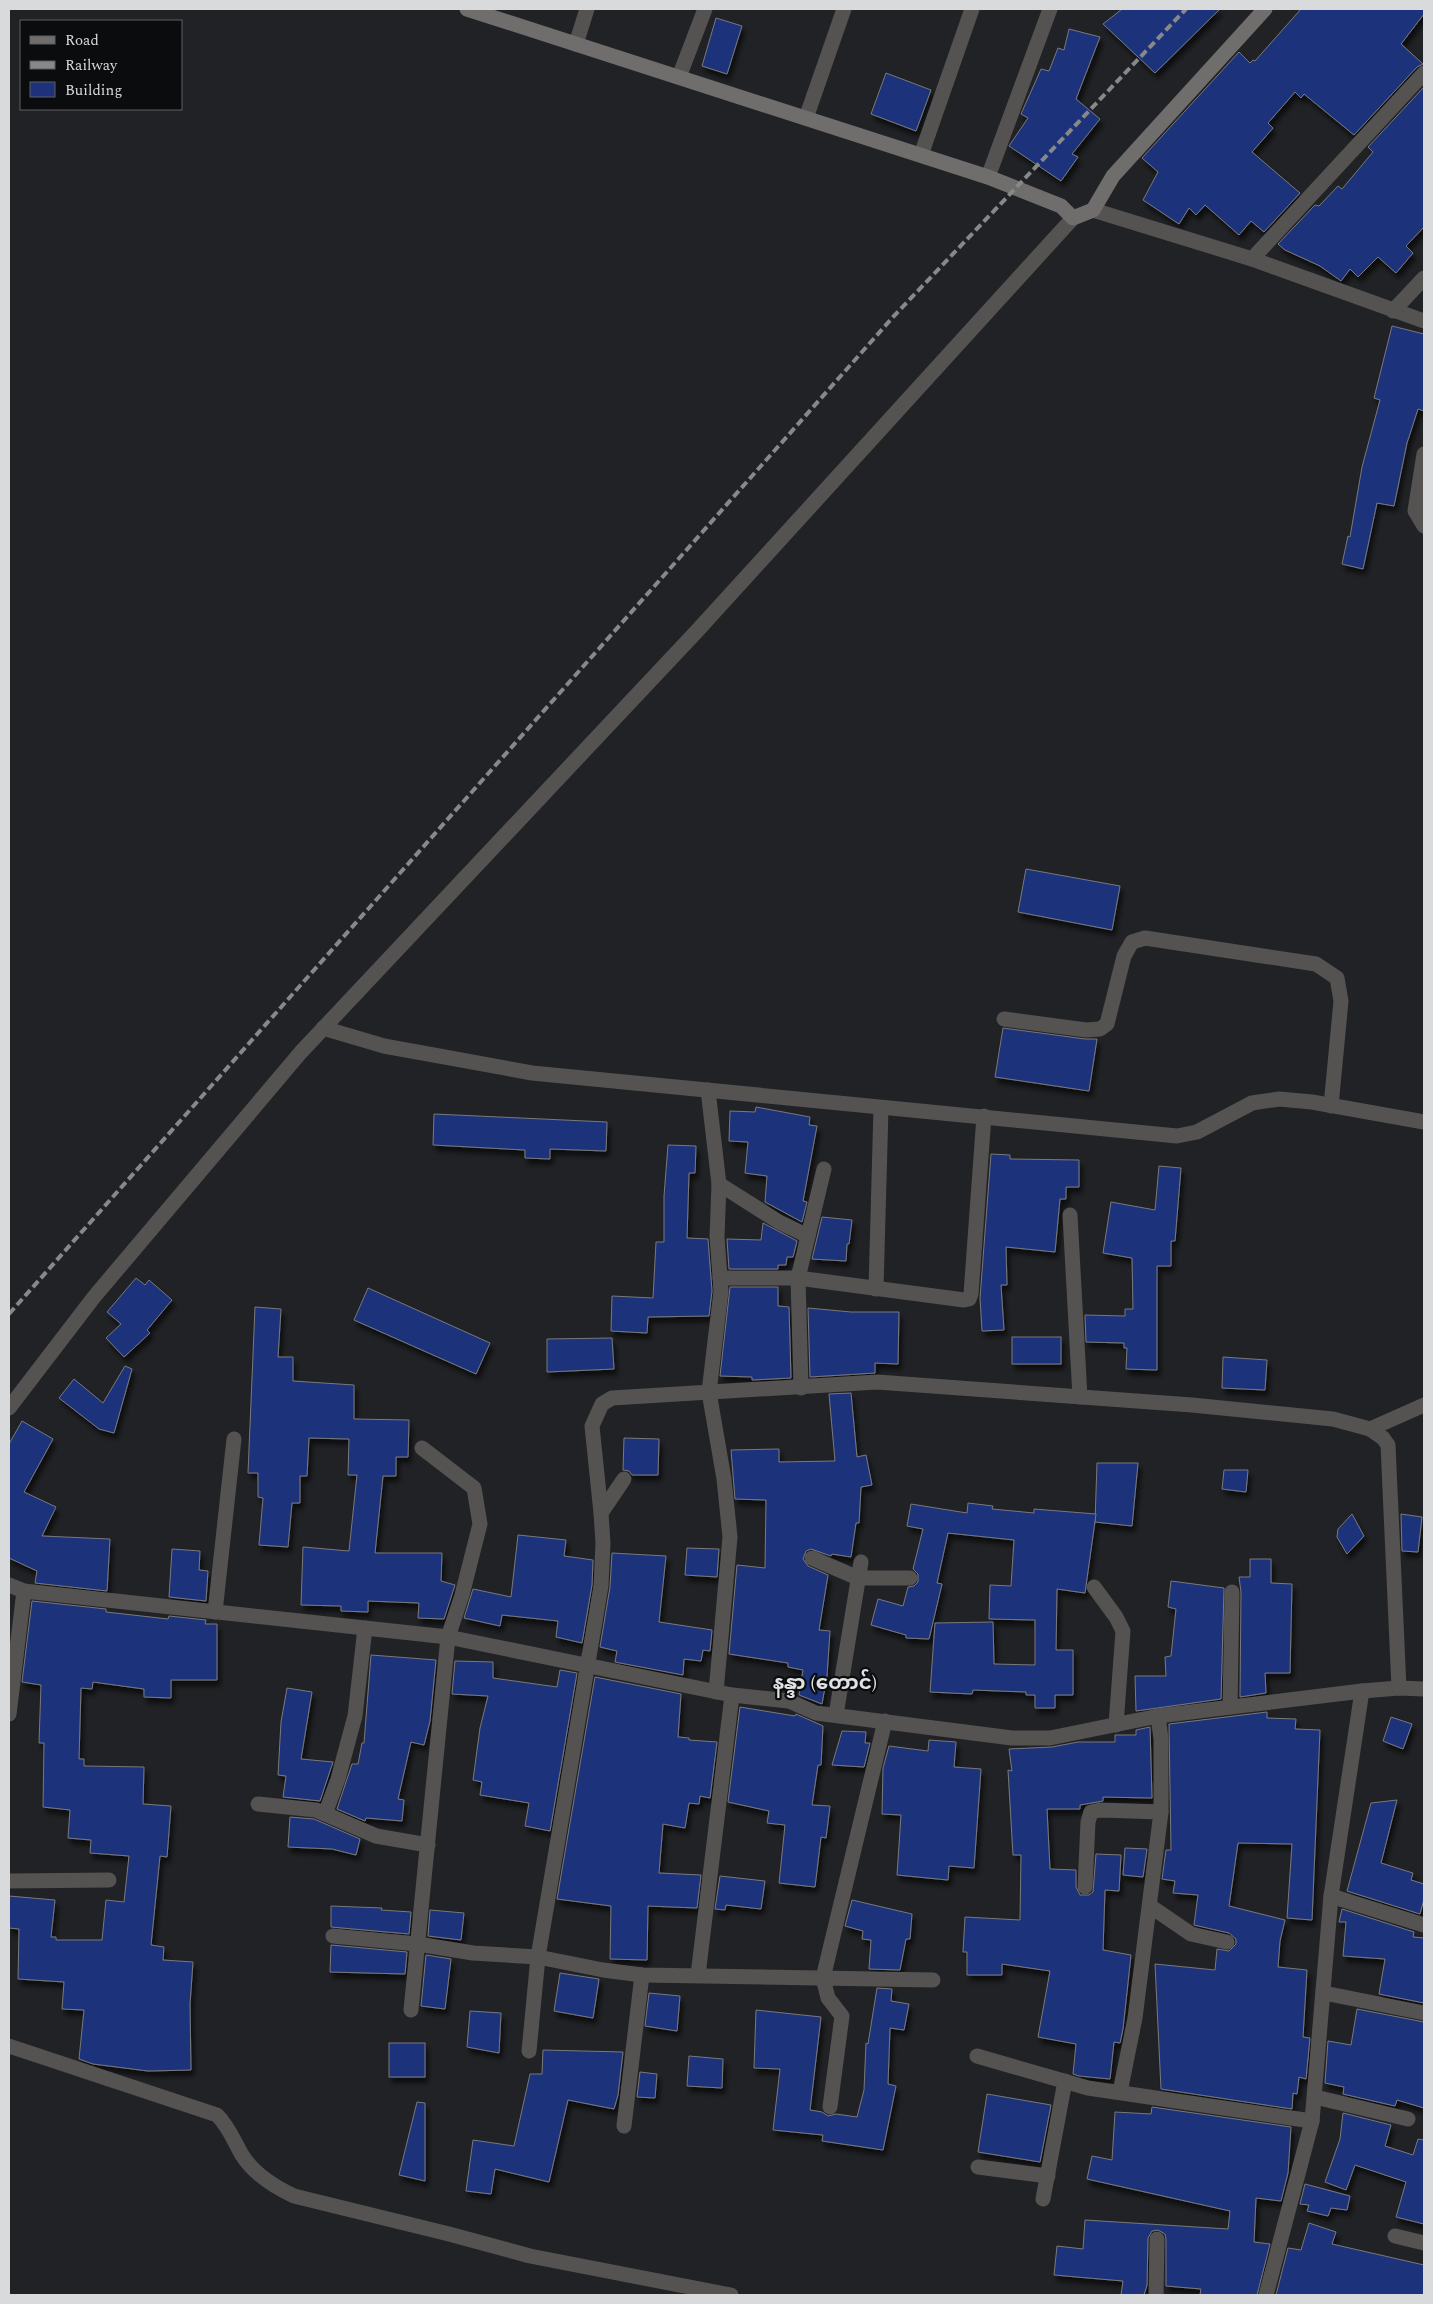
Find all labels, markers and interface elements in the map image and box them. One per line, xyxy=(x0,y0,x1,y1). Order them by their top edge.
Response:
legend xyxy=(20,20,182,110)
text: Road xyxy=(65,29,99,52)
text: Railway xyxy=(65,54,118,77)
text: Building xyxy=(65,79,122,102)
district label: နန္ဒာ (တောင်) xyxy=(773,1668,877,1698)

